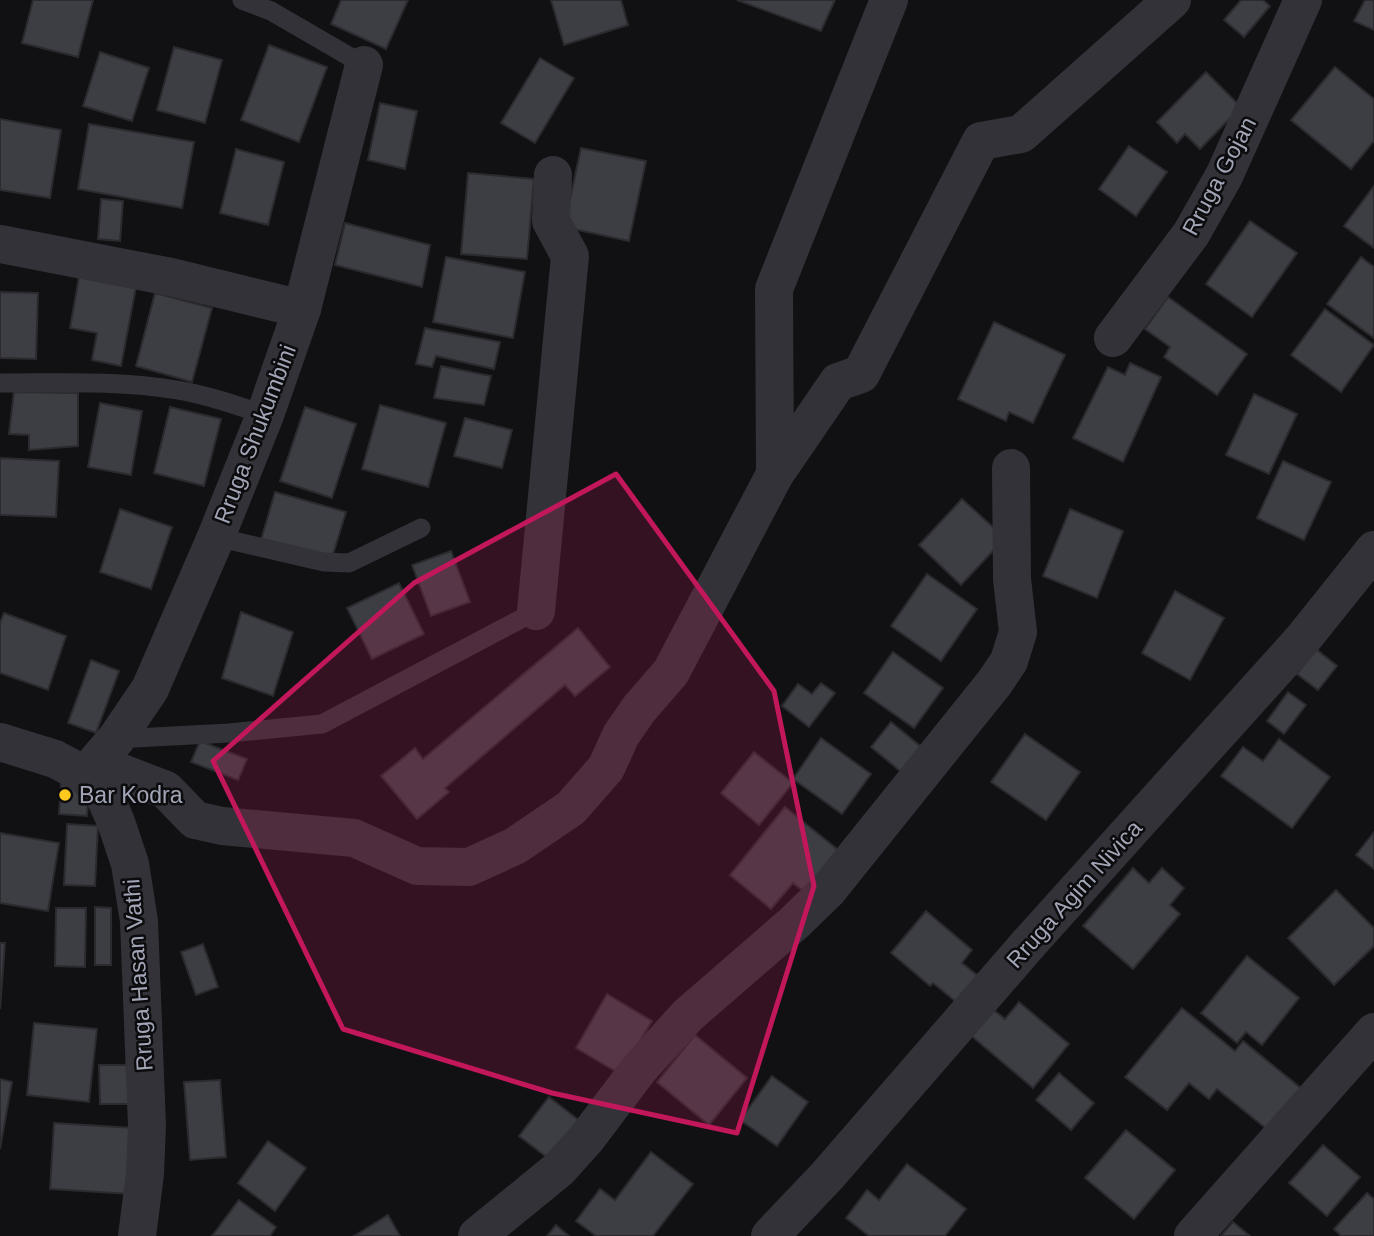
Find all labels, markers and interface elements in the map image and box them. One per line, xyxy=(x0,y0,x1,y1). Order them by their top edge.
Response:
street label: Rruga Gojan xyxy=(1177,112,1261,240)
street label: Rruga Shukumbini xyxy=(209,341,301,527)
place label: Bar Kodra xyxy=(79,782,183,808)
marker: Bar Kodra xyxy=(57,787,73,803)
street label: Rruga Agim Nivica xyxy=(1001,815,1147,973)
street label: Rruga Hasan Vathi xyxy=(118,878,158,1072)

